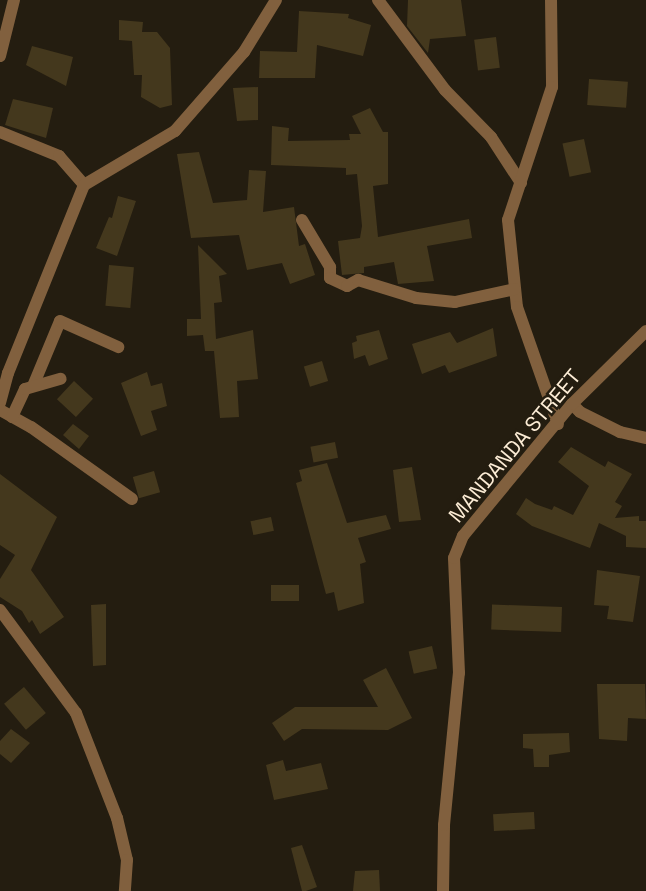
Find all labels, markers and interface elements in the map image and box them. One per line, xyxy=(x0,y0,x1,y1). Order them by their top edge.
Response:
street label: MANDANDA STREET xyxy=(444,364,586,528)

